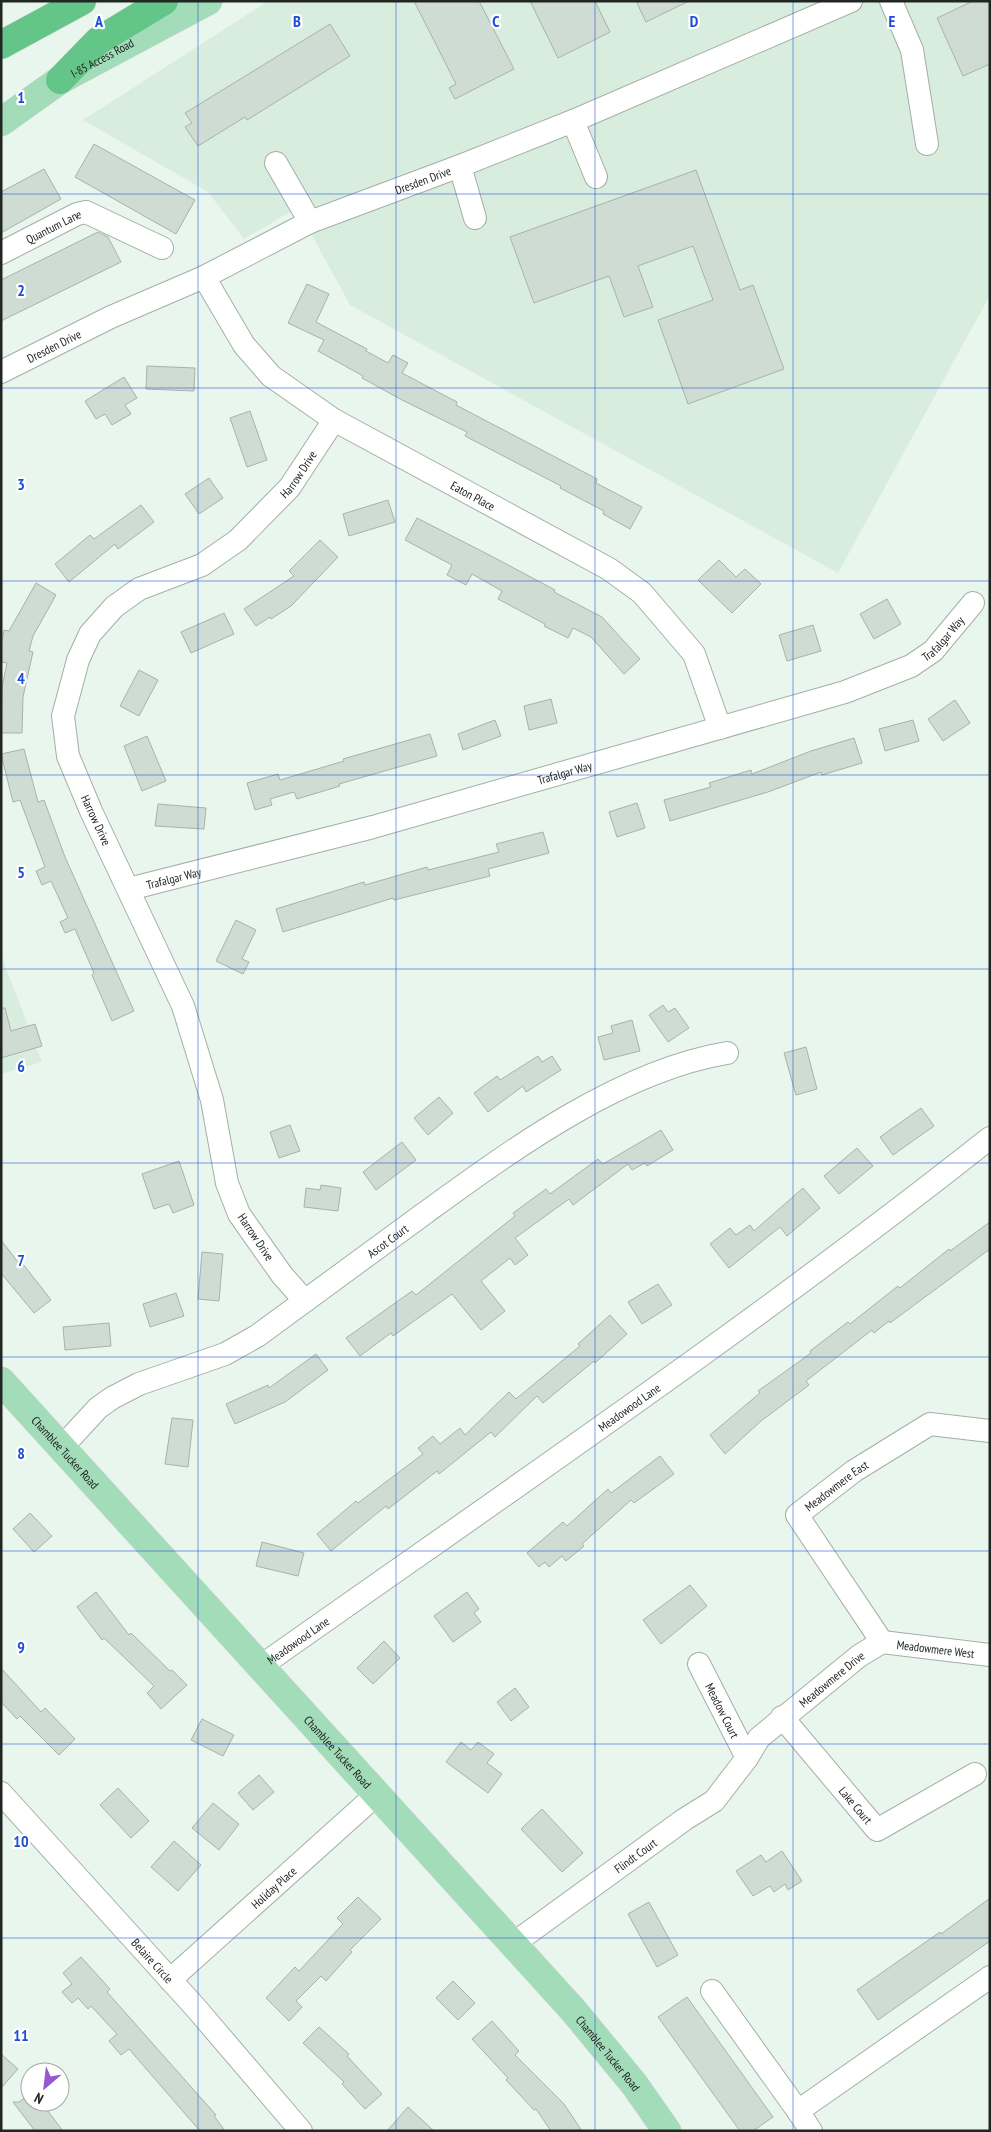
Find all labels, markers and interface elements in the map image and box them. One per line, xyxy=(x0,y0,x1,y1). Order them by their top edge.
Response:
text: A xyxy=(94,11,104,31)
text: B xyxy=(293,11,301,31)
text: C xyxy=(492,11,500,31)
text: D xyxy=(690,11,699,31)
text: E xyxy=(889,11,896,31)
street label: I-85 Access Road xyxy=(68,35,136,81)
text: 1 xyxy=(17,87,25,107)
street label: Dresden Drive xyxy=(393,163,453,197)
street label: Quantum Lane xyxy=(23,206,82,247)
text: 2 xyxy=(17,280,25,300)
street label: Dresden Drive xyxy=(24,326,83,365)
street label: Harrow Drive xyxy=(276,448,319,501)
text: 3 xyxy=(17,474,25,494)
street label: Eaton Place xyxy=(448,477,498,513)
street label: Trafalgar Way xyxy=(919,612,967,664)
text: 4 xyxy=(17,668,25,688)
street label: Trafalgar Way xyxy=(536,757,594,787)
street label: Harrow Drive xyxy=(78,792,114,848)
text: 5 xyxy=(17,862,25,882)
street label: Trafalgar Way xyxy=(145,863,203,892)
text: 6 xyxy=(17,1056,25,1076)
street label: Harrow Drive xyxy=(235,1210,277,1264)
street label: Ascot Court xyxy=(364,1220,411,1261)
text: 7 xyxy=(17,1250,25,1270)
street label: Meadowood Lane xyxy=(595,1380,663,1434)
street label: Chamblee Tucker Road xyxy=(29,1412,102,1492)
text: 8 xyxy=(17,1443,25,1463)
street label: Meadowmere East xyxy=(801,1456,871,1514)
street label: Meadowood Lane xyxy=(264,1613,332,1667)
street label: Meadowmere West xyxy=(896,1636,976,1661)
text: 9 xyxy=(17,1637,25,1657)
street label: Meadowmere Drive xyxy=(796,1647,867,1710)
street label: Meadow Court xyxy=(702,1680,743,1741)
street label: Chamblee Tucker Road xyxy=(301,1712,375,1791)
street label: Lake Court xyxy=(836,1783,876,1827)
text: 10 xyxy=(13,1831,29,1851)
street label: Flindt Court xyxy=(611,1834,660,1876)
street label: Holiday Place xyxy=(248,1863,299,1911)
street label: Belaire Circle xyxy=(129,1935,177,1986)
street label: Chamblee Tucker Road xyxy=(573,2012,644,2094)
text: 11 xyxy=(13,2025,29,2045)
north arrow xyxy=(20,2062,70,2112)
text: N xyxy=(31,2089,46,2108)

